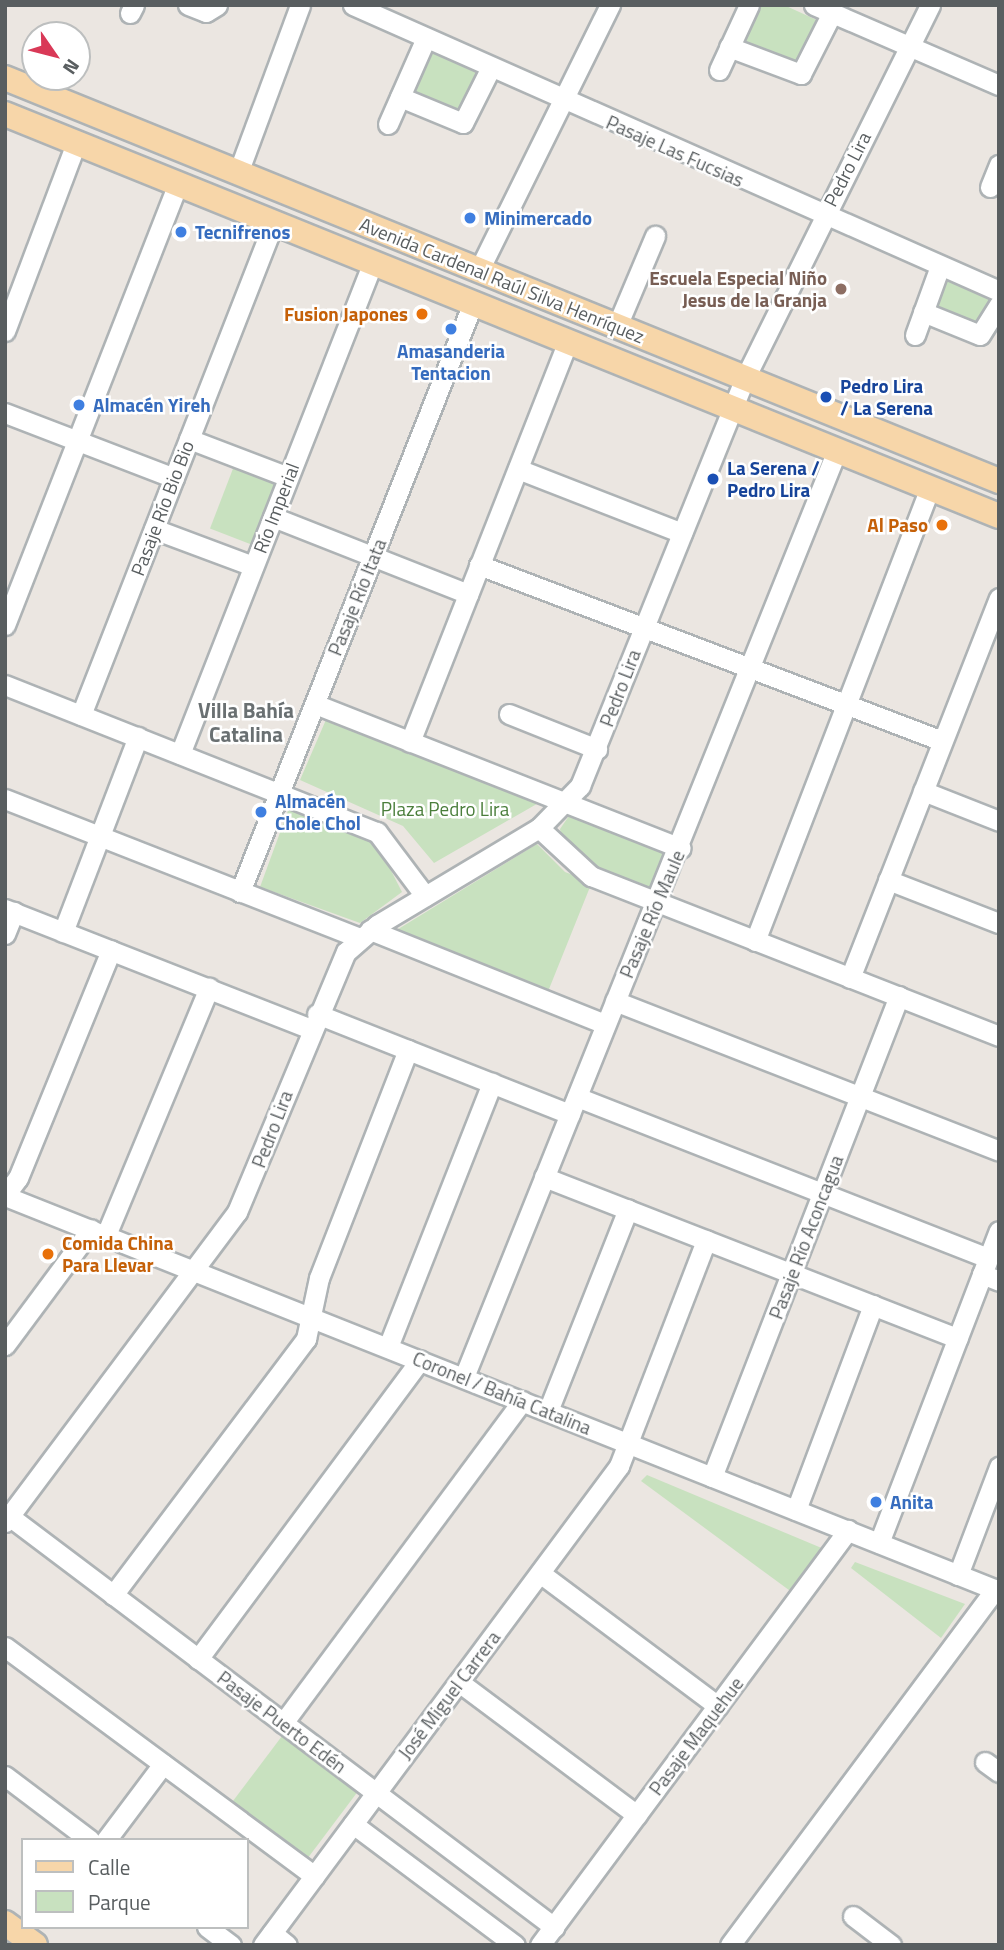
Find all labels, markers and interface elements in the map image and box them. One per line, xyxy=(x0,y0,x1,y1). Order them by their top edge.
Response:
north arrow xyxy=(21,21,91,91)
text: N xyxy=(56,53,88,81)
street label: Pasaje Las Fucsias xyxy=(603,110,747,192)
street label: Pedro Lira xyxy=(819,128,875,210)
place label: Minimercado xyxy=(484,207,592,229)
marker: Minimercado xyxy=(462,210,478,226)
street label: Avenida Cardenal Raúl Silva Henríquez xyxy=(356,212,648,348)
place label: Tecnifrenos xyxy=(195,221,290,243)
marker: Tecnifrenos xyxy=(173,224,189,240)
place label: Escuela Especial Niño Jesus de la Granja xyxy=(649,267,827,311)
marker: Escuela Especial Niño Jesus de la Granja xyxy=(833,281,849,297)
place label: Fusion Japones xyxy=(284,303,408,325)
marker: Fusion Japones xyxy=(414,306,430,322)
marker: Amasanderia Tentacion xyxy=(443,321,459,337)
place label: Amasanderia Tentacion xyxy=(397,340,505,384)
place label: Pedro Lira / La Serena xyxy=(840,375,933,419)
marker: Pedro Lira / La Serena xyxy=(818,389,834,405)
place label: Almacén Yireh xyxy=(93,394,211,416)
marker: Almacén Yireh xyxy=(71,397,87,413)
street label: Pasaje Río Bio Bio xyxy=(126,437,198,579)
place label: La Serena / Pedro Lira xyxy=(727,457,820,501)
street label: Río Imperial xyxy=(248,460,304,556)
marker: La Serena / Pedro Lira xyxy=(705,471,721,487)
place label: Al Paso xyxy=(867,514,928,536)
marker: Al Paso xyxy=(934,517,950,533)
street label: Pasaje Río Itata xyxy=(323,535,391,659)
street label: Pedro Lira xyxy=(595,646,645,730)
district label: Villa Bahía Catalina xyxy=(198,697,294,747)
place label: Almacén Chole Chol xyxy=(275,790,361,834)
park label: Plaza Pedro Lira xyxy=(381,798,509,820)
marker: Almacén Chole Chol xyxy=(253,804,269,820)
street label: Pasaje Río Maule xyxy=(615,847,689,981)
street label: Pedro Lira xyxy=(247,1087,297,1171)
street label: Pasaje Río Aconcagua xyxy=(764,1152,848,1322)
place label: Comida China Para Llevar xyxy=(62,1232,173,1276)
marker: Comida China Para Llevar xyxy=(40,1246,56,1262)
street label: Coronel / Bahía Catalina xyxy=(409,1347,595,1439)
place label: Anita xyxy=(890,1491,933,1513)
marker: Anita xyxy=(868,1494,884,1510)
street label: José Miguel Carrera xyxy=(393,1626,505,1764)
street label: Pasaje Puerto Edén xyxy=(213,1666,351,1778)
street label: Pasaje Maquehue xyxy=(644,1672,748,1800)
legend xyxy=(21,1838,248,1929)
text: Calle xyxy=(88,1851,130,1883)
text: Parque xyxy=(88,1886,151,1918)

